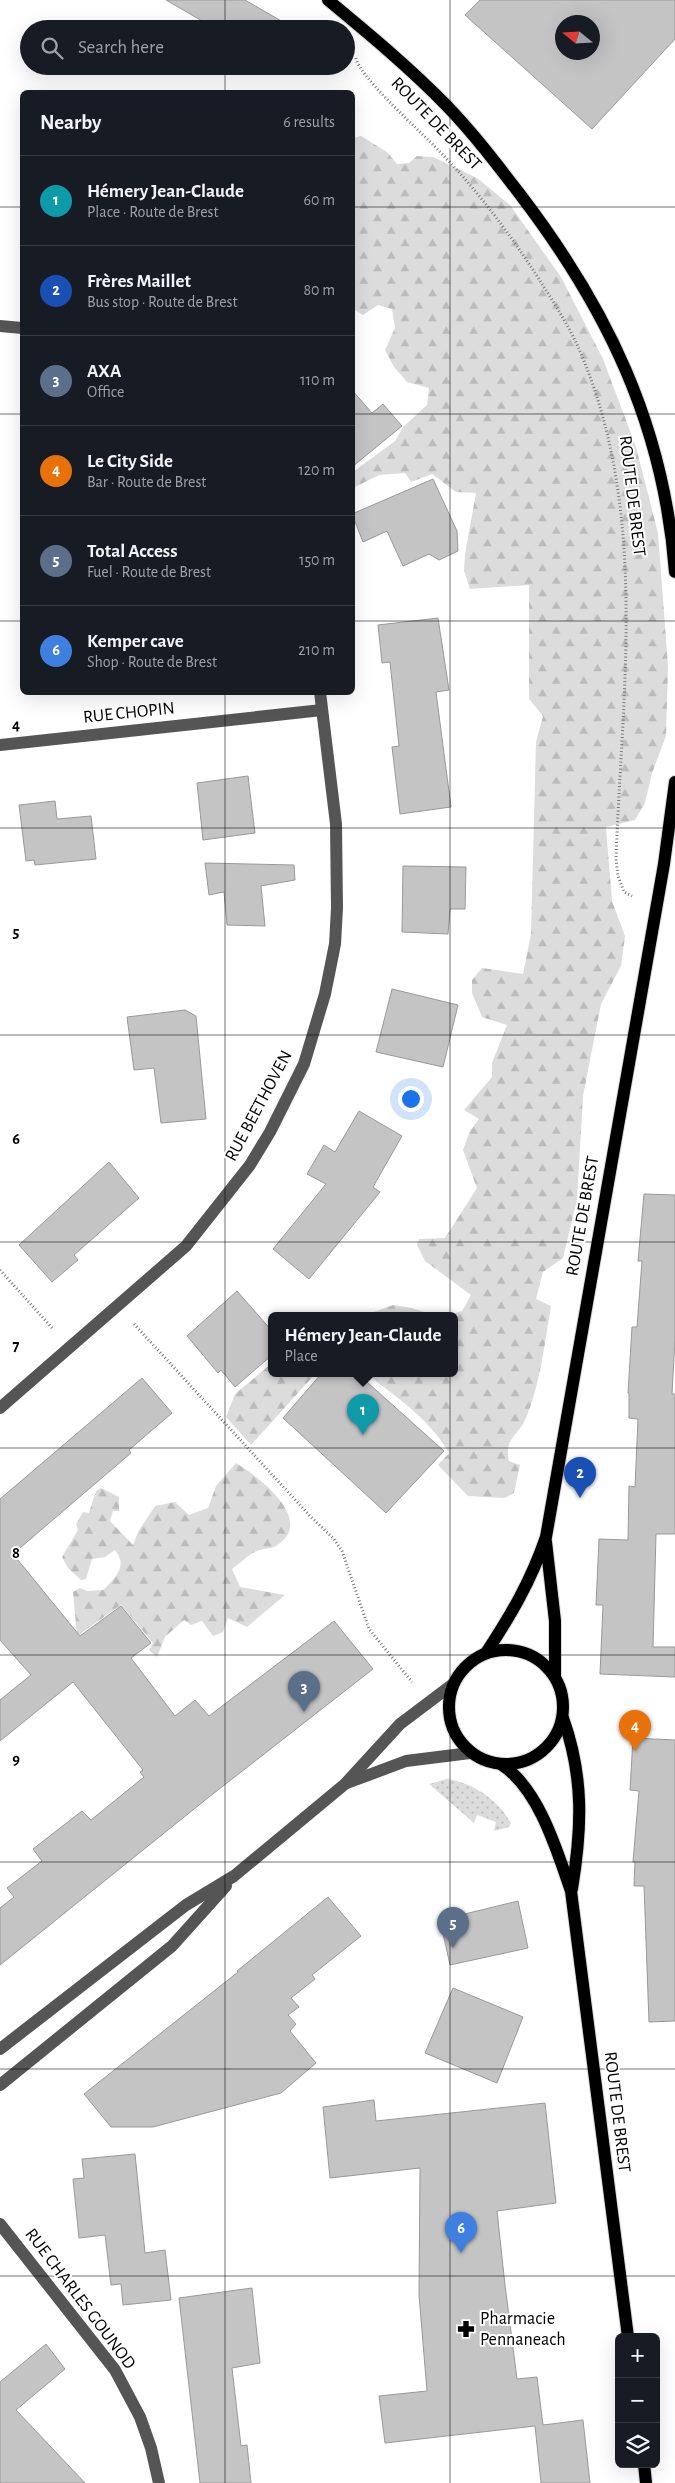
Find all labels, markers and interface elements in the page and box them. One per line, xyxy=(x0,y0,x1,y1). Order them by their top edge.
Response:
north arrow xyxy=(555,15,600,60)
search box xyxy=(20,20,355,75)
icon: search xyxy=(38,34,66,62)
text: Search here xyxy=(78,38,164,57)
street label: ROUTE DE BREST xyxy=(387,74,485,174)
text: Nearby xyxy=(40,112,101,133)
text: 6 results xyxy=(283,114,335,130)
text: Hémery Jean-Claude xyxy=(87,182,244,201)
text: 1 xyxy=(53,192,59,208)
text: 60 m xyxy=(304,192,335,208)
text: Place · Route de Brest xyxy=(87,204,219,220)
text: Frères Maillet xyxy=(87,272,191,291)
text: 2 xyxy=(52,282,60,298)
text: 80 m xyxy=(304,282,335,298)
text: Bus stop · Route de Brest xyxy=(87,294,238,310)
text: AXA xyxy=(87,362,121,381)
text: 3 xyxy=(53,372,59,388)
text: 110 m xyxy=(300,372,335,388)
text: Office xyxy=(87,384,124,400)
street label: ROUTE DE BREST xyxy=(616,435,648,558)
text: Le City Side xyxy=(87,452,173,471)
text: 4 xyxy=(52,462,60,478)
text: 120 m xyxy=(298,462,335,478)
text: Bar · Route de Brest xyxy=(87,474,206,490)
text: Total Access xyxy=(87,542,177,561)
text: 5 xyxy=(53,552,59,568)
text: 150 m xyxy=(299,552,335,568)
text: Fuel · Route de Brest xyxy=(87,564,211,580)
text: Kemper cave xyxy=(87,632,184,651)
text: 6 xyxy=(52,642,60,658)
text: 210 m xyxy=(298,642,335,658)
text: Shop · Route de Brest xyxy=(87,654,217,670)
street label: RUE CHOPIN xyxy=(82,699,176,727)
text: 4 xyxy=(12,717,20,733)
text: 5 xyxy=(13,924,20,940)
street label: RUE BEETHOVEN xyxy=(222,1048,296,1164)
your location xyxy=(398,1086,424,1112)
text: 6 xyxy=(12,1131,20,1147)
street label: ROUTE DE BREST xyxy=(564,1154,602,1277)
popup xyxy=(268,1312,458,1377)
text: Hémery Jean-Claude xyxy=(285,1326,441,1345)
text: 7 xyxy=(13,1338,20,1354)
text: Place xyxy=(285,1348,318,1364)
pin: 1 xyxy=(347,1394,379,1435)
pin: 2 xyxy=(564,1457,596,1498)
text: 8 xyxy=(12,1545,20,1561)
pin: 3 xyxy=(288,1671,320,1712)
pin: 4 xyxy=(619,1710,651,1751)
text: 9 xyxy=(12,1751,20,1767)
pin: 5 xyxy=(437,1907,469,1948)
street label: ROUTE DE BREST xyxy=(601,2051,633,2174)
pin: 6 xyxy=(445,2212,477,2253)
street label: RUE CHARLES GOUNOD xyxy=(21,2225,139,2373)
place label: Pharmacie Pennaneach xyxy=(480,2310,566,2349)
pharmacy icon: Pharmacie Pennaneach xyxy=(456,2319,476,2339)
map controls xyxy=(615,2333,660,2468)
button: + xyxy=(615,2333,660,2378)
button: − xyxy=(615,2378,660,2423)
button: layers xyxy=(615,2423,660,2468)

